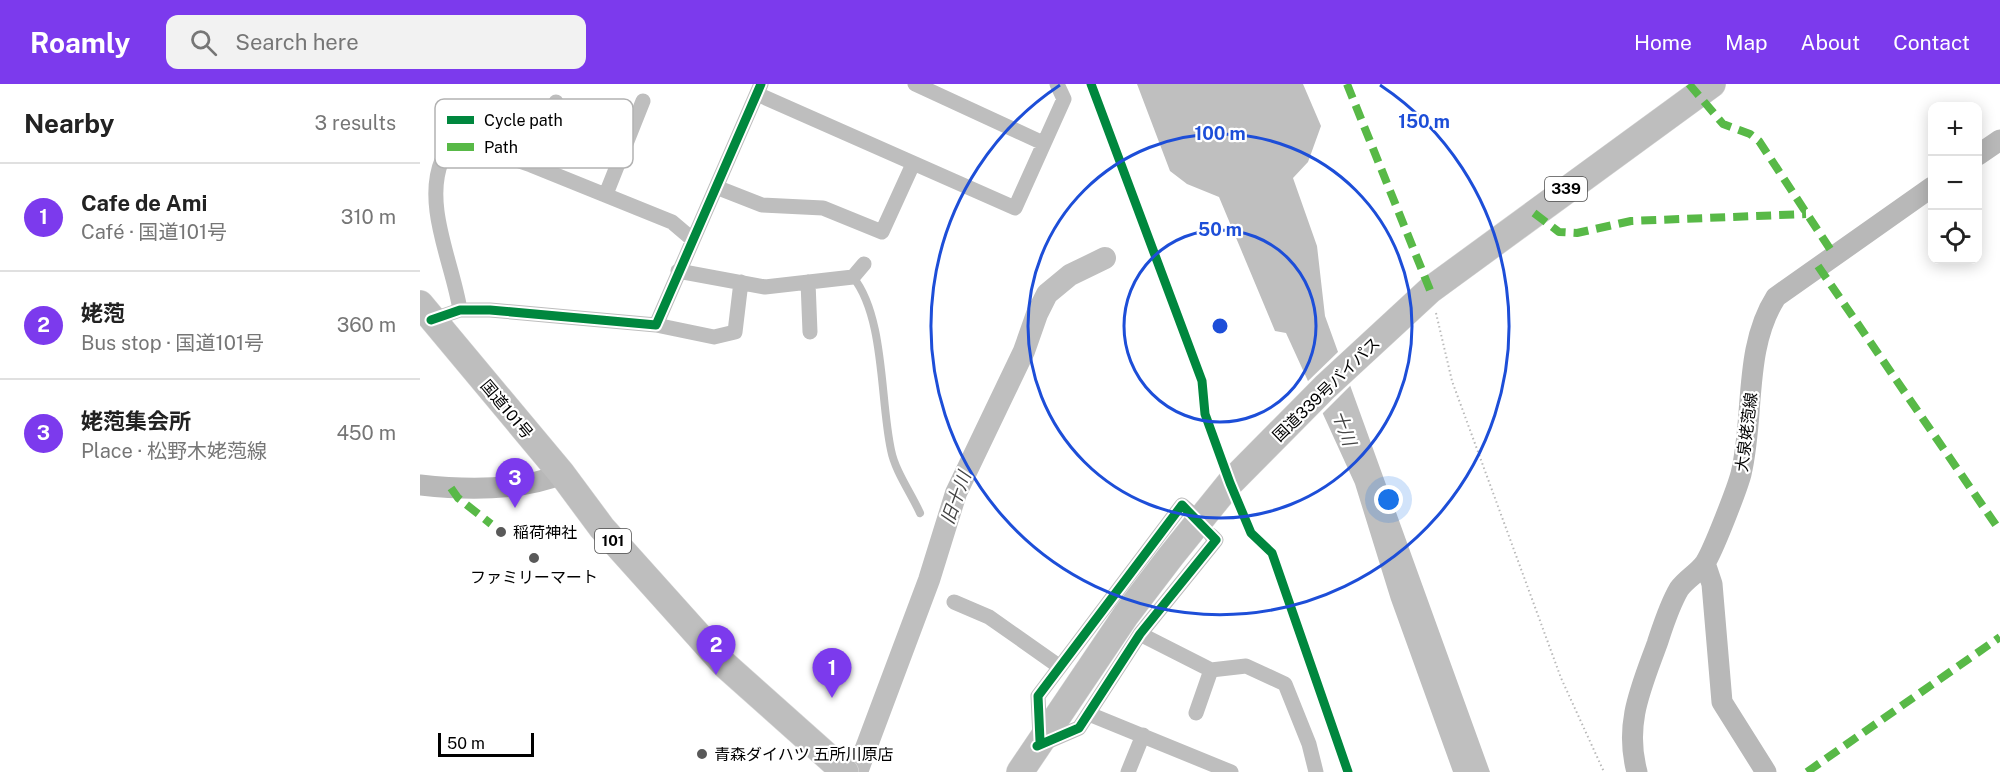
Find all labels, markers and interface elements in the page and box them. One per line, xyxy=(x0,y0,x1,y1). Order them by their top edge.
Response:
search box xyxy=(166,15,586,69)
text: Roamly xyxy=(30,26,130,59)
icon: search xyxy=(187,26,220,59)
text: Search here xyxy=(235,29,359,55)
text: Home xyxy=(1634,30,1692,55)
text: Map xyxy=(1725,30,1768,55)
text: About xyxy=(1801,30,1860,55)
text: Contact xyxy=(1893,30,1970,55)
legend xyxy=(435,99,633,168)
map controls xyxy=(1928,102,1982,264)
button: + xyxy=(1928,102,1982,156)
text: Nearby xyxy=(24,108,114,139)
text: 3 results xyxy=(315,111,396,135)
text: Cycle path xyxy=(484,111,563,130)
text: 150 m xyxy=(1398,111,1450,132)
text: 100 m xyxy=(1194,123,1246,144)
text: Path xyxy=(484,138,518,157)
button: − xyxy=(1928,156,1982,210)
road number: 339 xyxy=(1545,177,1587,201)
text: Cafe de Ami xyxy=(81,190,207,216)
text: 1 xyxy=(39,205,48,229)
text: 310 m xyxy=(341,205,396,229)
button: locate xyxy=(1928,210,1982,264)
text: 50 m xyxy=(1198,219,1242,240)
text: Café · 国道101号 xyxy=(81,220,227,244)
text: 姥萢 xyxy=(81,300,125,326)
text: 2 xyxy=(37,313,50,337)
text: 360 m xyxy=(337,313,396,337)
centre of rings xyxy=(1210,316,1230,336)
text: Bus stop · 国道101号 xyxy=(81,331,264,355)
street label: 国道339号バイパス xyxy=(1269,333,1384,445)
street label: 国道101号 xyxy=(477,376,537,443)
street label: 大泉姥萢線 xyxy=(1732,391,1761,473)
water label: 十川 xyxy=(1328,407,1361,450)
text: 姥萢集会所 xyxy=(81,408,191,434)
text: 3 xyxy=(37,421,50,445)
text: 450 m xyxy=(336,421,396,445)
text: Place · 松野木姥萢線 xyxy=(81,439,267,463)
pin: 3 xyxy=(496,458,535,508)
water label: 旧十川 xyxy=(936,467,975,527)
your location xyxy=(1374,485,1403,514)
place label: 稲荷神社 xyxy=(513,523,577,542)
marker: 稲荷神社 xyxy=(494,525,508,539)
road number: 101 xyxy=(595,529,631,553)
marker: ファミリーマート xyxy=(527,551,541,565)
place label: ファミリーマート xyxy=(470,568,598,587)
pin: 2 xyxy=(696,626,736,675)
pin: 1 xyxy=(812,648,852,698)
scale bar xyxy=(438,730,534,758)
text: 50 m xyxy=(447,734,485,753)
place label: 青森ダイハツ 五所川原店 xyxy=(714,745,894,764)
marker: 青森ダイハツ 五所川原店 xyxy=(695,747,709,761)

